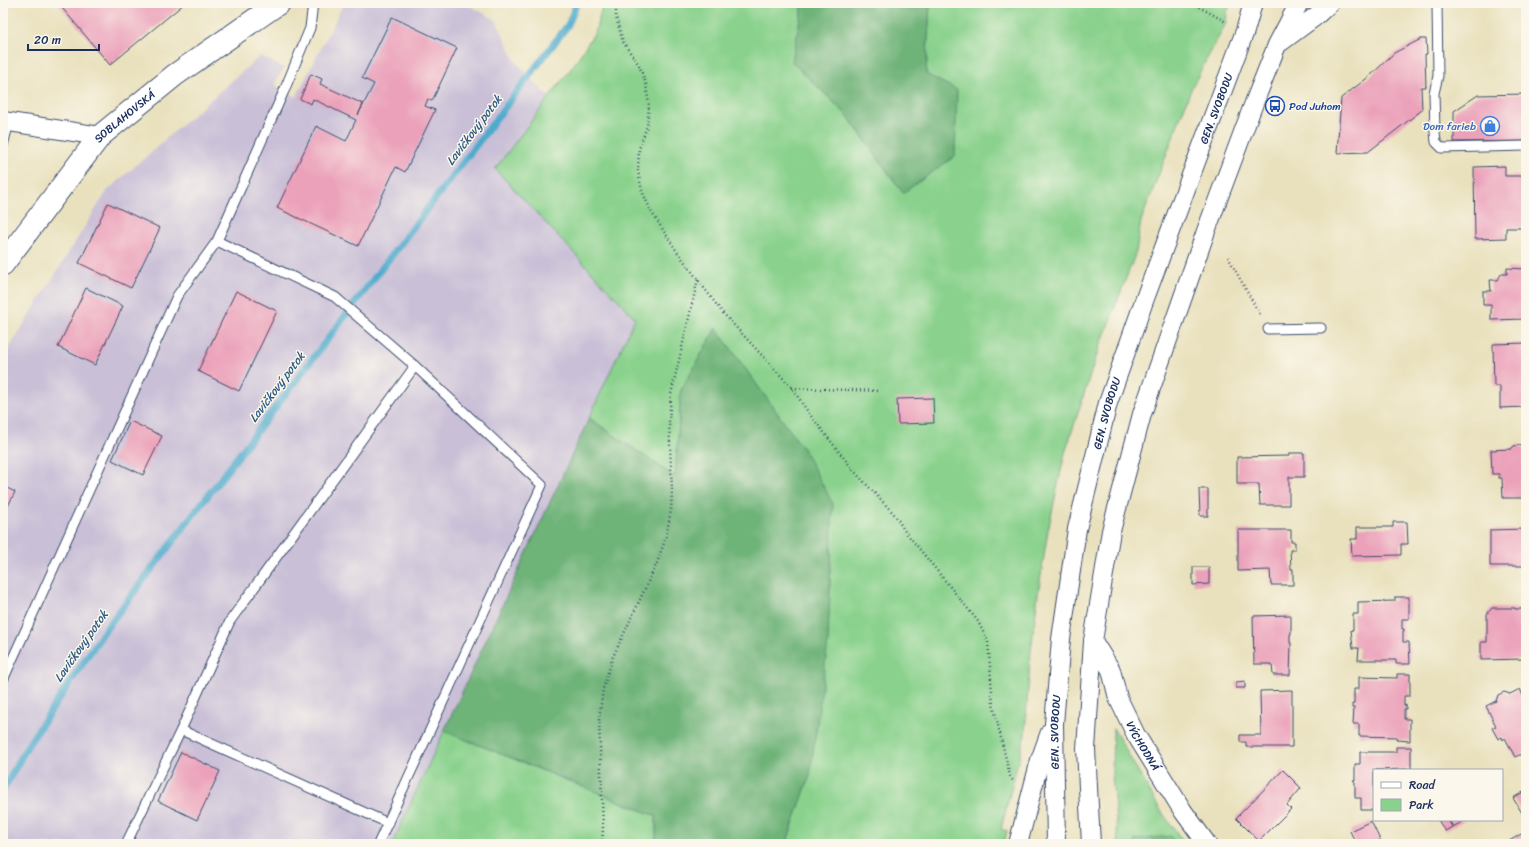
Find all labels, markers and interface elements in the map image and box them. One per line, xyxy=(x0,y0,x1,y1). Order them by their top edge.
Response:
scale bar xyxy=(28,26,99,52)
text: 20 m xyxy=(34,29,61,51)
street label: GEN. SVOBODU xyxy=(1195,70,1239,147)
street label: SOBLAHOVSKÁ xyxy=(89,85,161,147)
water label: Lavičkový potok xyxy=(440,89,508,170)
bus stop icon: Pod Juhom xyxy=(1264,95,1286,117)
place label: Pod Juhom xyxy=(1289,97,1341,116)
shop icon: Dom farieb xyxy=(1479,115,1501,137)
place label: Dom farieb xyxy=(1423,117,1476,136)
water label: Lavičkový potok xyxy=(243,346,311,427)
street label: GEN. SVOBODU xyxy=(1088,374,1127,452)
water label: Lavičkový potok xyxy=(48,605,114,687)
street label: GEN. SVOBODU xyxy=(1045,693,1066,769)
street label: VÝCHODNÁ xyxy=(1121,718,1166,776)
legend xyxy=(1373,769,1503,821)
text: Road xyxy=(1409,774,1436,796)
text: Park xyxy=(1409,794,1434,816)

